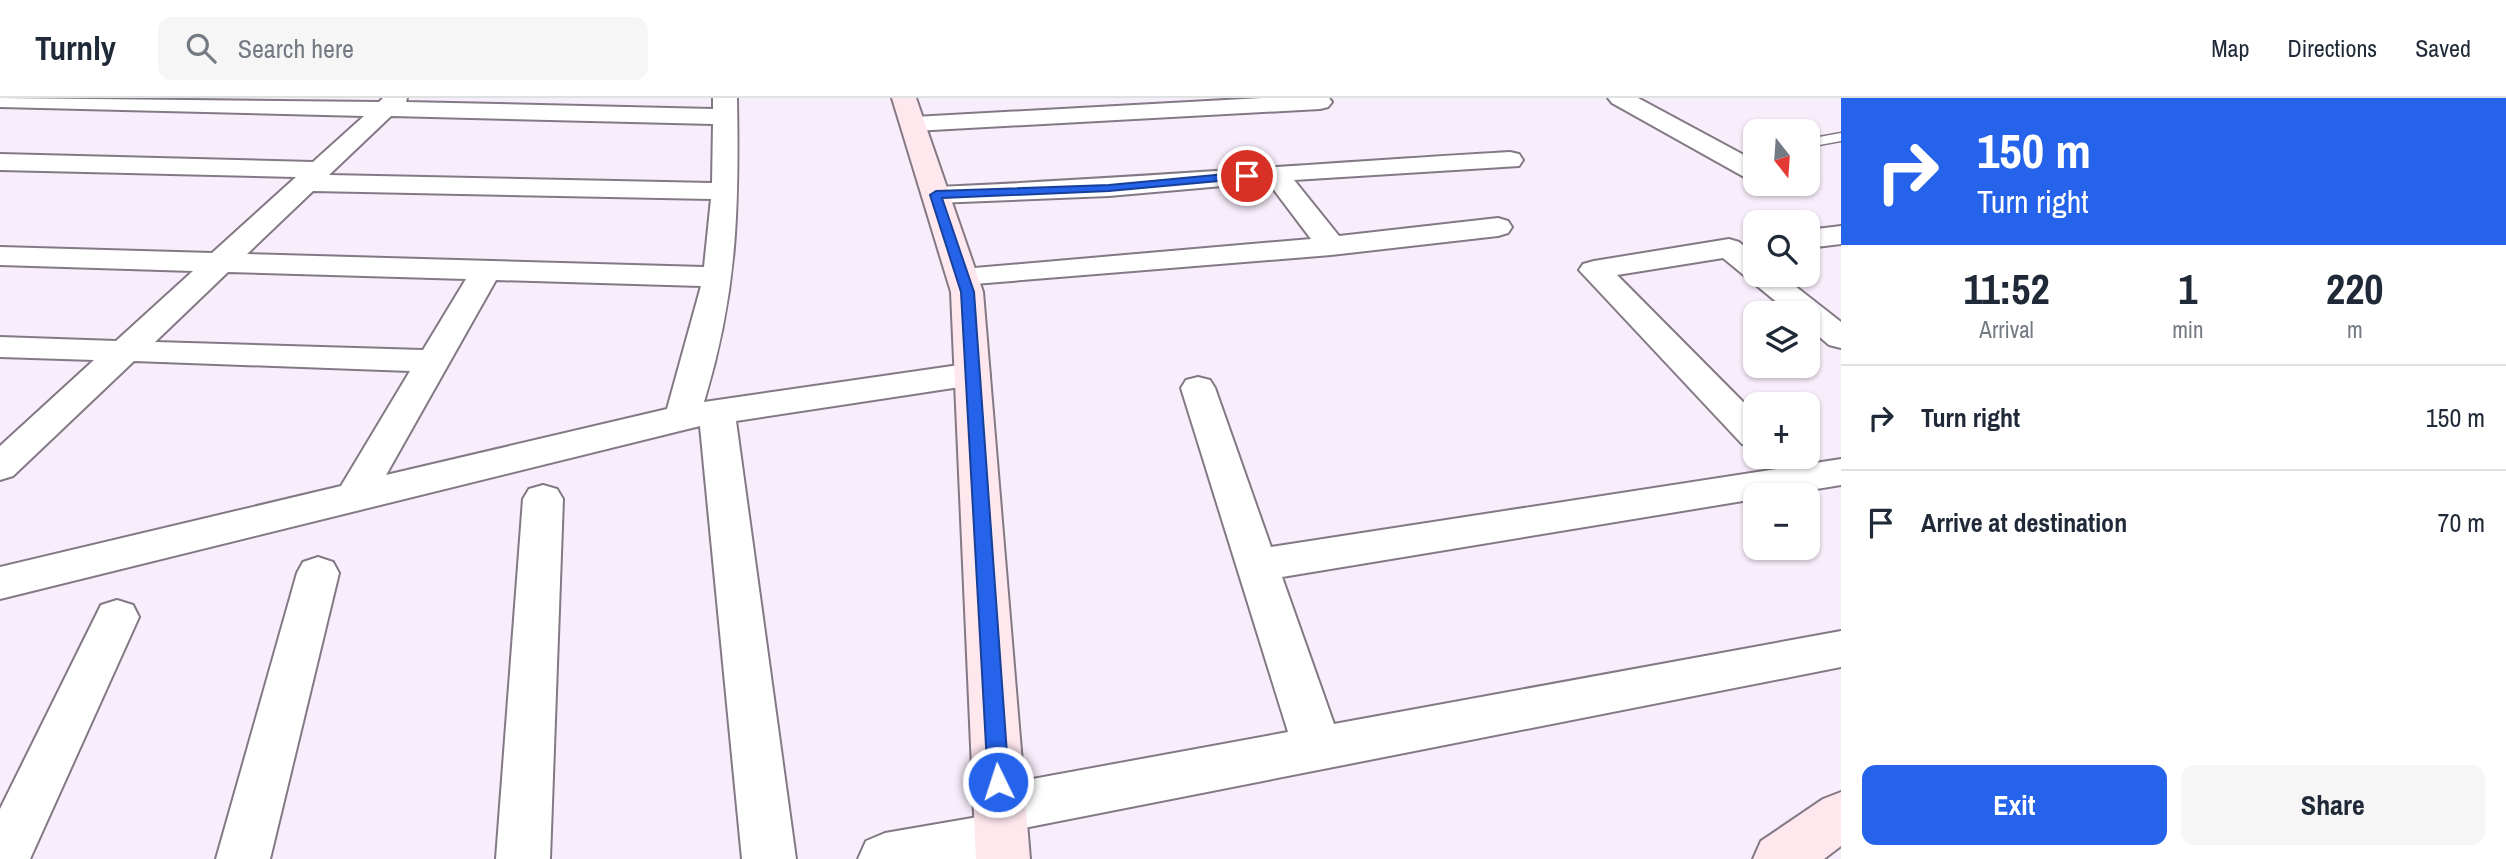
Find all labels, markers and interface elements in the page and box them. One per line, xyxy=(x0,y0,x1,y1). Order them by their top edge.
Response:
search box xyxy=(158,17,648,80)
text: Turnly xyxy=(35,26,116,70)
icon: search xyxy=(182,29,220,67)
text: Search here xyxy=(238,31,354,66)
text: Map xyxy=(2211,32,2249,64)
text: Directions xyxy=(2287,32,2377,64)
text: Saved xyxy=(2415,32,2471,64)
text: 150 m xyxy=(1977,117,2091,183)
north arrow xyxy=(1743,119,1820,196)
map controls xyxy=(1743,119,1820,560)
icon: right xyxy=(1862,126,1953,217)
pin xyxy=(1217,146,1277,206)
icon: arrive xyxy=(1228,157,1266,195)
text: Turn right xyxy=(1977,180,2089,223)
button: search xyxy=(1743,210,1820,287)
text: 11:52 xyxy=(1963,261,2050,317)
text: 1 xyxy=(2178,261,2197,317)
text: 220 xyxy=(2326,261,2384,317)
button: layers xyxy=(1743,301,1820,378)
text: Arrival xyxy=(1979,314,2034,345)
text: min xyxy=(2172,314,2204,345)
text: m xyxy=(2347,314,2363,345)
button: + xyxy=(1743,392,1820,469)
icon: right xyxy=(1862,399,1900,437)
text: Turn right xyxy=(1921,400,2020,435)
text: 150 m xyxy=(2426,400,2485,435)
button: − xyxy=(1743,483,1820,560)
icon: arrive xyxy=(1862,504,1900,542)
text: Arrive at destination xyxy=(1921,505,2127,540)
text: 70 m xyxy=(2438,505,2485,540)
position arrow xyxy=(961,745,1035,819)
button: Exit xyxy=(1862,765,2167,845)
button: Share xyxy=(2181,765,2485,845)

